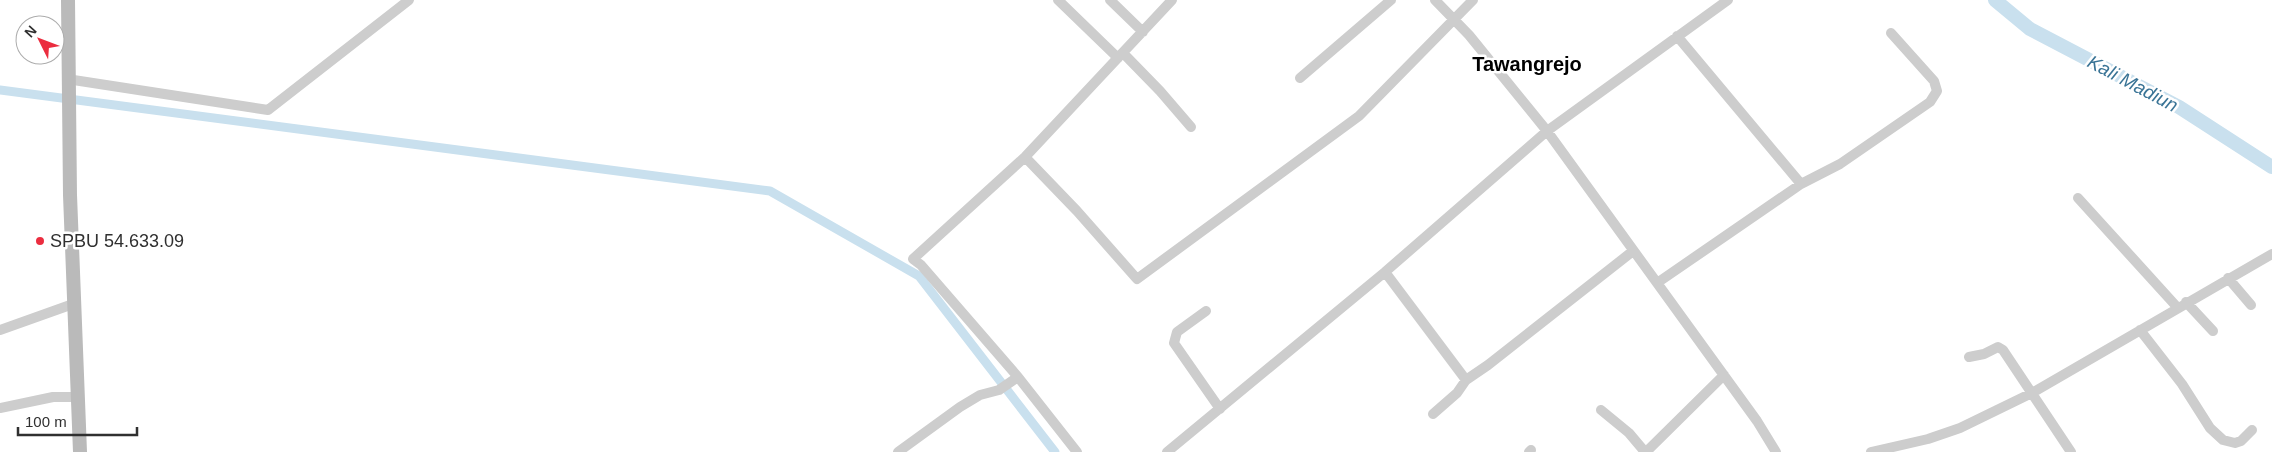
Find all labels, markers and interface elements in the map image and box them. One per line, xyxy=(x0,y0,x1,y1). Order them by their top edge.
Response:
north arrow xyxy=(15,15,65,65)
text: N xyxy=(21,22,40,40)
water label: Kali Madiun xyxy=(2084,51,2182,116)
district label: Tawangrejo xyxy=(1472,53,1582,75)
place label: SPBU 54.633.09 xyxy=(50,231,184,251)
marker: SPBU 54.633.09 xyxy=(34,235,46,247)
scale bar xyxy=(18,404,136,436)
text: 100 m xyxy=(25,413,67,430)

